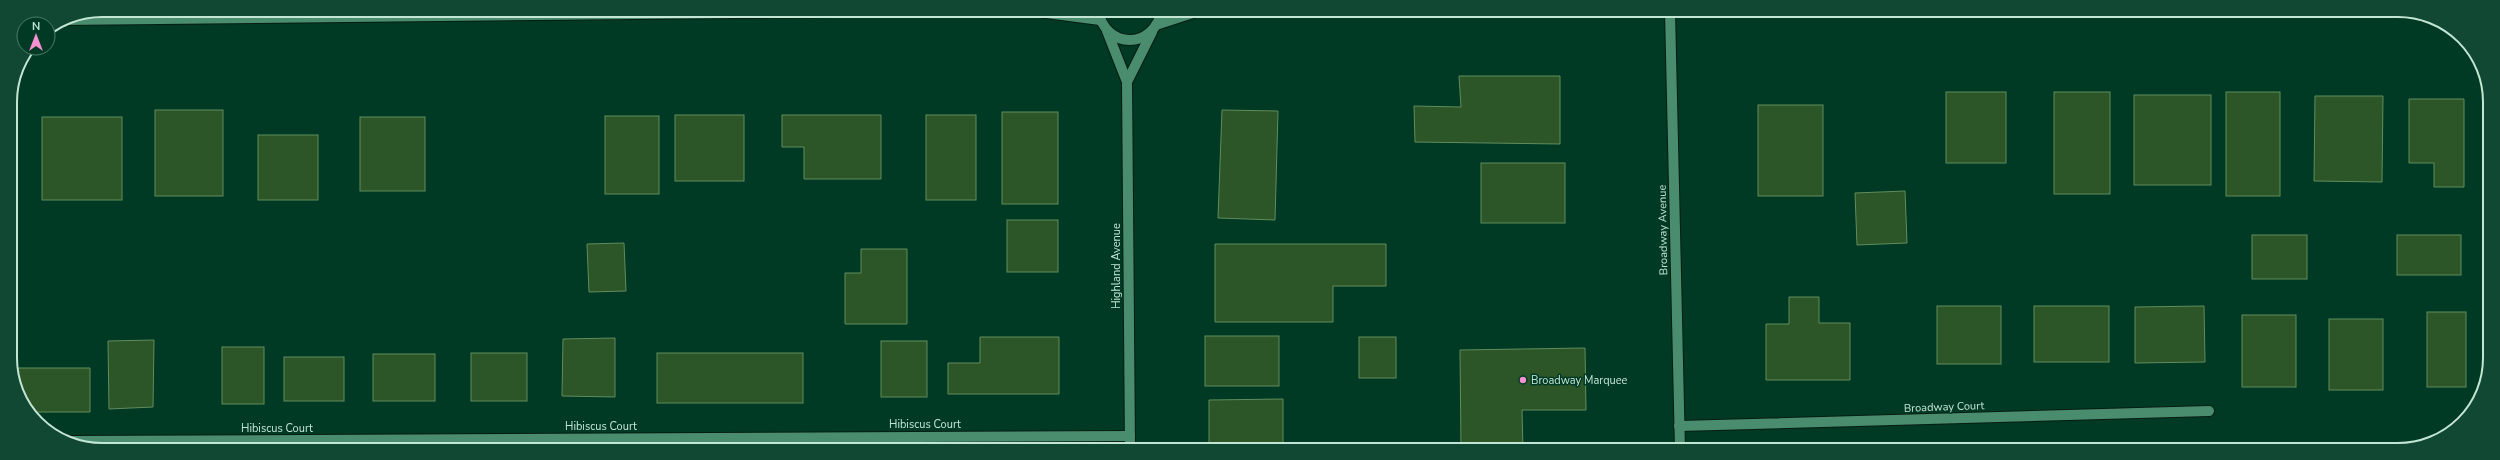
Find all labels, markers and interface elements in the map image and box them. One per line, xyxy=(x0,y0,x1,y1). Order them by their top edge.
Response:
north arrow xyxy=(16,16,56,56)
text: N xyxy=(32,19,40,34)
street label: Broadway Avenue xyxy=(1655,184,1671,275)
street label: Highland Avenue xyxy=(1109,223,1124,309)
place label: Broadway Marquee xyxy=(1531,373,1628,388)
marker: Broadway Marquee xyxy=(1518,375,1528,385)
street label: Broadway Court xyxy=(1904,398,1985,416)
street label: Hibiscus Court xyxy=(889,417,961,432)
street label: Hibiscus Court xyxy=(565,419,637,434)
street label: Hibiscus Court xyxy=(241,421,313,436)

